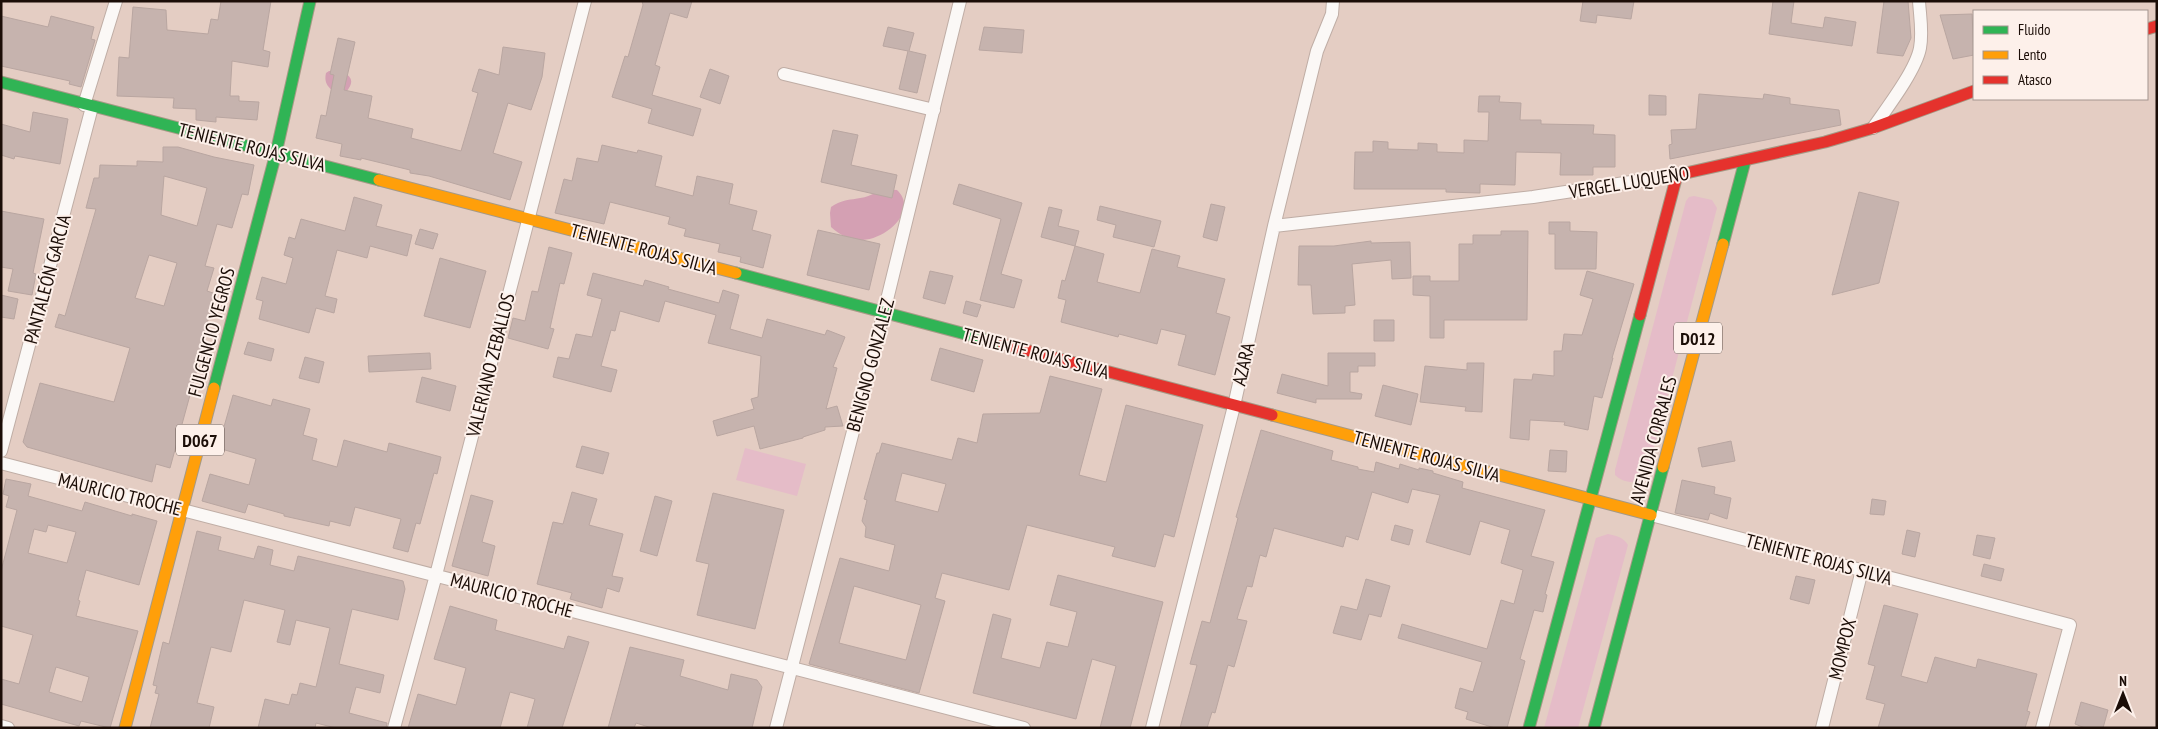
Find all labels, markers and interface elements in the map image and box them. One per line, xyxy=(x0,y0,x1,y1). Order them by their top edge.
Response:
legend xyxy=(1973,10,2148,100)
text: Fluido xyxy=(2018,20,2050,39)
text: Lento xyxy=(2018,45,2047,64)
text: Atasco xyxy=(2018,70,2052,89)
street label: TENIENTE ROJAS SILVA xyxy=(176,117,328,177)
street label: VERGEL LUQUEÑO xyxy=(1566,161,1691,203)
street label: PANTALEÓN GARCIA xyxy=(18,212,76,346)
street label: TENIENTE ROJAS SILVA xyxy=(568,218,720,280)
street label: FULGENCIO YEGROS xyxy=(182,265,240,399)
street label: VALERIANO ZEBALLOS xyxy=(460,290,520,441)
street label: BENIGNO GONZALEZ xyxy=(841,296,899,434)
street label: TENIENTE ROJAS SILVA xyxy=(960,322,1112,384)
road number: D012 xyxy=(1674,322,1722,353)
street label: AZARA xyxy=(1226,340,1260,388)
street label: AVENIDA CORRALES xyxy=(1624,373,1682,507)
road number: D067 xyxy=(176,424,224,456)
street label: TENIENTE ROJAS SILVA xyxy=(1351,425,1503,487)
street label: MAURICIO TROCHE xyxy=(56,467,184,521)
street label: TENIENTE ROJAS SILVA xyxy=(1743,528,1895,590)
street label: MAURICIO TROCHE xyxy=(448,567,576,623)
street label: MOMPOX xyxy=(1823,615,1861,682)
north arrow xyxy=(2098,669,2148,719)
text: N xyxy=(2119,672,2127,690)

